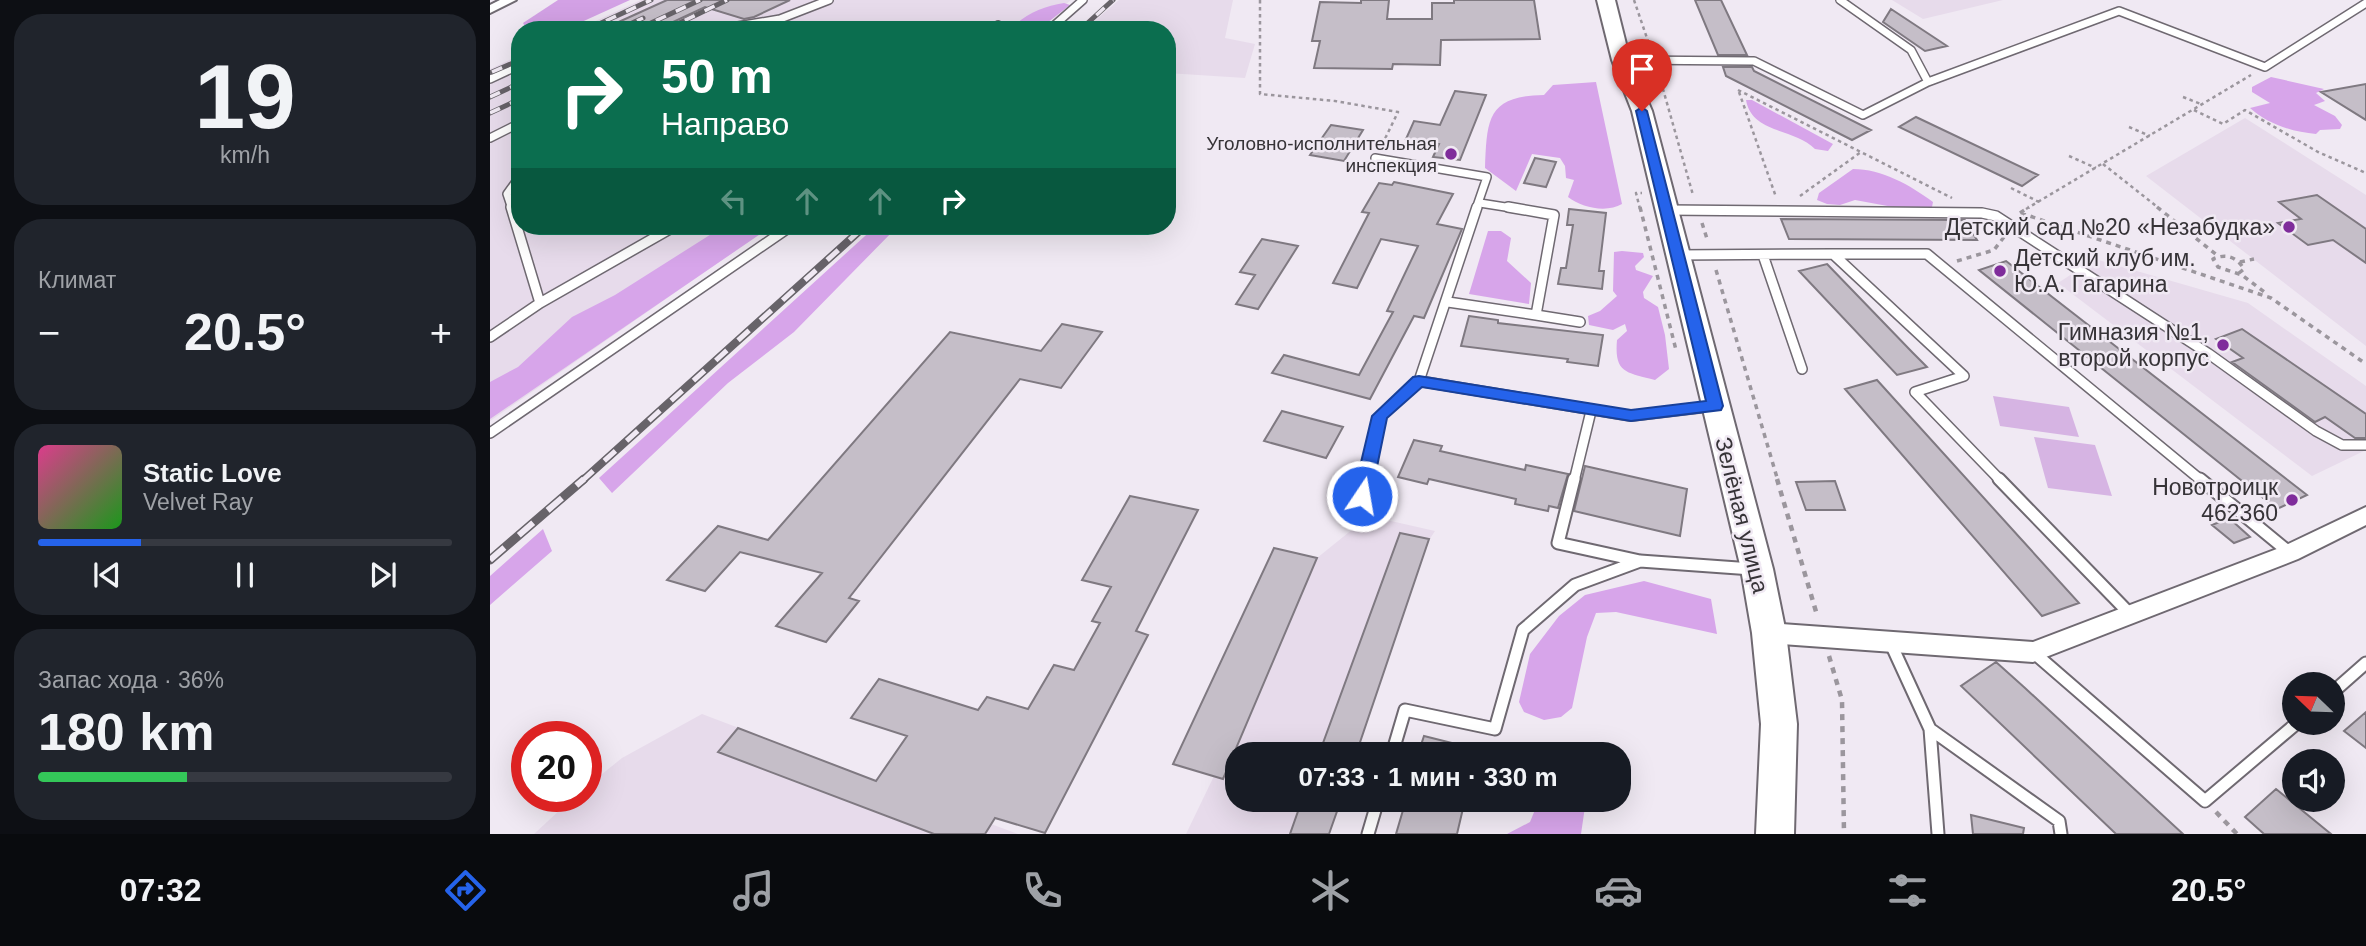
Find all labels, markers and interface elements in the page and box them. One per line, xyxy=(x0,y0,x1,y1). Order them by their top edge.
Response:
pin xyxy=(1612,39,1672,111)
text: 19 xyxy=(194,46,296,147)
icon: right xyxy=(546,49,637,140)
text: 50 m xyxy=(661,49,773,103)
icon: arrive xyxy=(1623,50,1661,88)
text: Направо xyxy=(661,106,789,142)
place label: Уголовно-исполнительная инспекция xyxy=(1206,133,1437,176)
text: km/h xyxy=(220,142,270,168)
marker: Уголовно-исполнительная инспекция xyxy=(1443,146,1459,162)
icon: left xyxy=(715,182,753,220)
icon: ahead xyxy=(788,182,826,220)
icon: ahead xyxy=(861,182,899,220)
icon: right xyxy=(934,182,972,220)
place label: Детский сад №20 «Незабудка» xyxy=(1945,214,2275,240)
marker: Детский сад №20 «Незабудка» xyxy=(2281,219,2297,235)
place label: Детский клуб им. Ю.А. Гагарина xyxy=(2014,245,2196,297)
marker: Детский клуб им. Ю.А. Гагарина xyxy=(1992,263,2008,279)
text: Климат xyxy=(38,267,116,293)
text: 20.5° xyxy=(184,303,306,361)
text: − xyxy=(38,312,60,354)
text: + xyxy=(430,312,452,354)
place label: Гимназия №1, второй корпус xyxy=(2058,319,2209,371)
marker: Гимназия №1, второй корпус xyxy=(2215,337,2231,353)
street label: Зелёная улица xyxy=(1710,434,1774,596)
text: Static Love xyxy=(143,458,282,488)
position arrow xyxy=(1325,459,1399,533)
place label: Новотроицк 462360 xyxy=(2152,474,2279,526)
text: Velvet Ray xyxy=(143,489,253,515)
marker: Новотроицк 462360 xyxy=(2284,492,2300,508)
icon: previous xyxy=(88,556,126,594)
icon: pause xyxy=(226,556,264,594)
icon: next xyxy=(364,556,402,594)
text: Запас хода · 36% xyxy=(38,667,224,693)
north arrow xyxy=(2282,672,2345,735)
map controls xyxy=(2282,672,2345,812)
text: 180 km xyxy=(38,703,214,761)
speed limit sign: 20 xyxy=(511,721,602,812)
button: sound xyxy=(2282,749,2345,812)
text: 07:33 · 1 мин · 330 m xyxy=(1298,762,1558,792)
icon: directions xyxy=(441,866,490,915)
icon: music xyxy=(729,866,778,915)
icon: phone xyxy=(1018,866,1067,915)
icon: climate xyxy=(1306,866,1355,915)
icon: car xyxy=(1594,866,1643,915)
icon: filters xyxy=(1883,866,1932,915)
text: 07:32 xyxy=(120,872,202,908)
text: 20.5° xyxy=(2171,872,2246,908)

